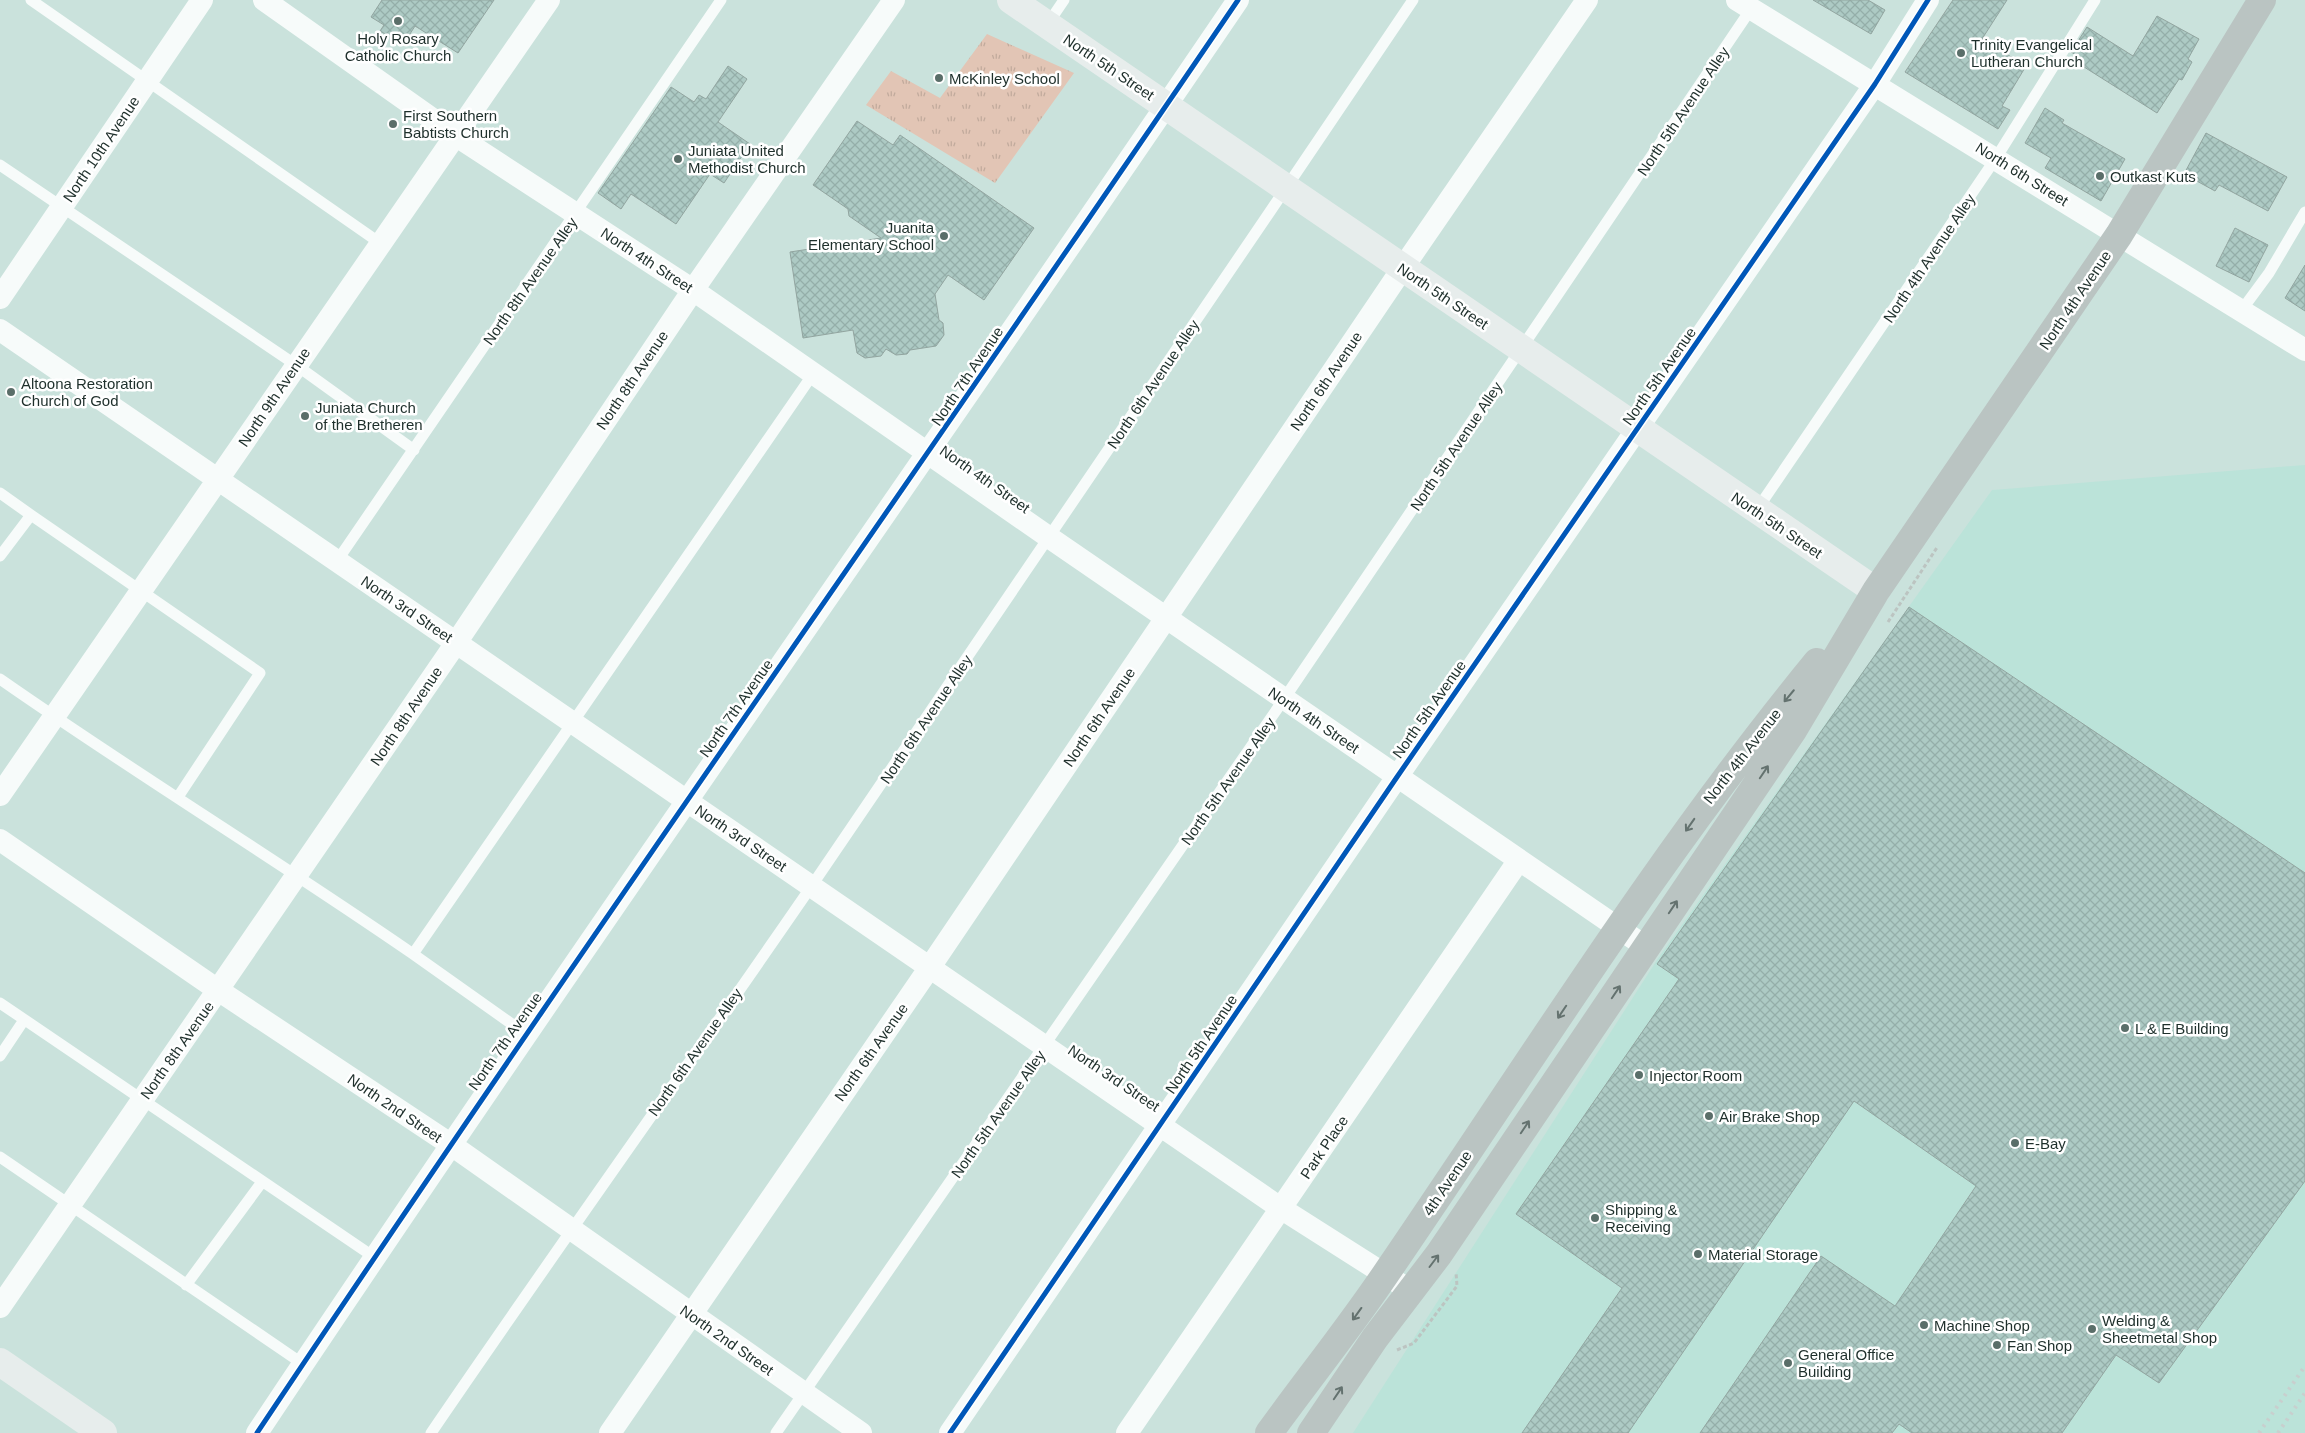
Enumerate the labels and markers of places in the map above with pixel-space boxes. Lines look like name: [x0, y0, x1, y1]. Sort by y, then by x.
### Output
marker: Holy Rosary Catholic Church: [392, 15, 404, 27]
place label: Holy Rosary Catholic Church: [345, 30, 451, 64]
place label: Trinity Evangelical Lutheran Church: [1971, 36, 2092, 70]
marker: Trinity Evangelical Lutheran Church: [1955, 47, 1967, 59]
place label: McKinley School: [949, 70, 1060, 87]
marker: McKinley School: [933, 72, 945, 84]
place label: First Southern Babtists Church: [403, 107, 509, 141]
marker: First Southern Babtists Church: [387, 118, 399, 130]
place label: Juniata United Methodist Church: [688, 142, 806, 176]
marker: Juniata United Methodist Church: [672, 153, 684, 165]
place label: Outkast Kuts: [2110, 168, 2196, 185]
marker: Outkast Kuts: [2094, 170, 2106, 182]
place label: Juanita Elementary School: [808, 219, 935, 253]
marker: Juanita Elementary School: [938, 230, 950, 242]
place label: Altoona Restoration Church of God: [21, 375, 153, 409]
marker: Altoona Restoration Church of God: [5, 386, 17, 398]
place label: Juniata Church of the Bretheren: [315, 399, 423, 433]
marker: Juniata Church of the Bretheren: [299, 410, 311, 422]
place label: L & E Building: [2135, 1020, 2229, 1037]
marker: L & E Building: [2119, 1022, 2131, 1034]
place label: Injector Room: [1649, 1067, 1742, 1084]
marker: Injector Room: [1633, 1069, 1645, 1081]
place label: Air Brake Shop: [1719, 1108, 1820, 1125]
marker: Air Brake Shop: [1703, 1110, 1715, 1122]
place label: E-Bay: [2025, 1135, 2066, 1152]
marker: E-Bay: [2009, 1137, 2021, 1149]
place label: Shipping & Receiving: [1605, 1201, 1678, 1235]
marker: Shipping & Receiving: [1589, 1212, 1601, 1224]
place label: Material Storage: [1708, 1246, 1818, 1263]
marker: Material Storage: [1692, 1248, 1704, 1260]
place label: Welding & Sheetmetal Shop: [2102, 1312, 2217, 1346]
place label: Machine Shop: [1934, 1317, 2030, 1334]
marker: Machine Shop: [1918, 1319, 1930, 1331]
marker: Welding & Sheetmetal Shop: [2086, 1323, 2098, 1335]
place label: Fan Shop: [2007, 1337, 2072, 1354]
marker: Fan Shop: [1991, 1339, 2003, 1351]
place label: General Office Building: [1798, 1346, 1894, 1380]
marker: General Office Building: [1782, 1357, 1794, 1369]

